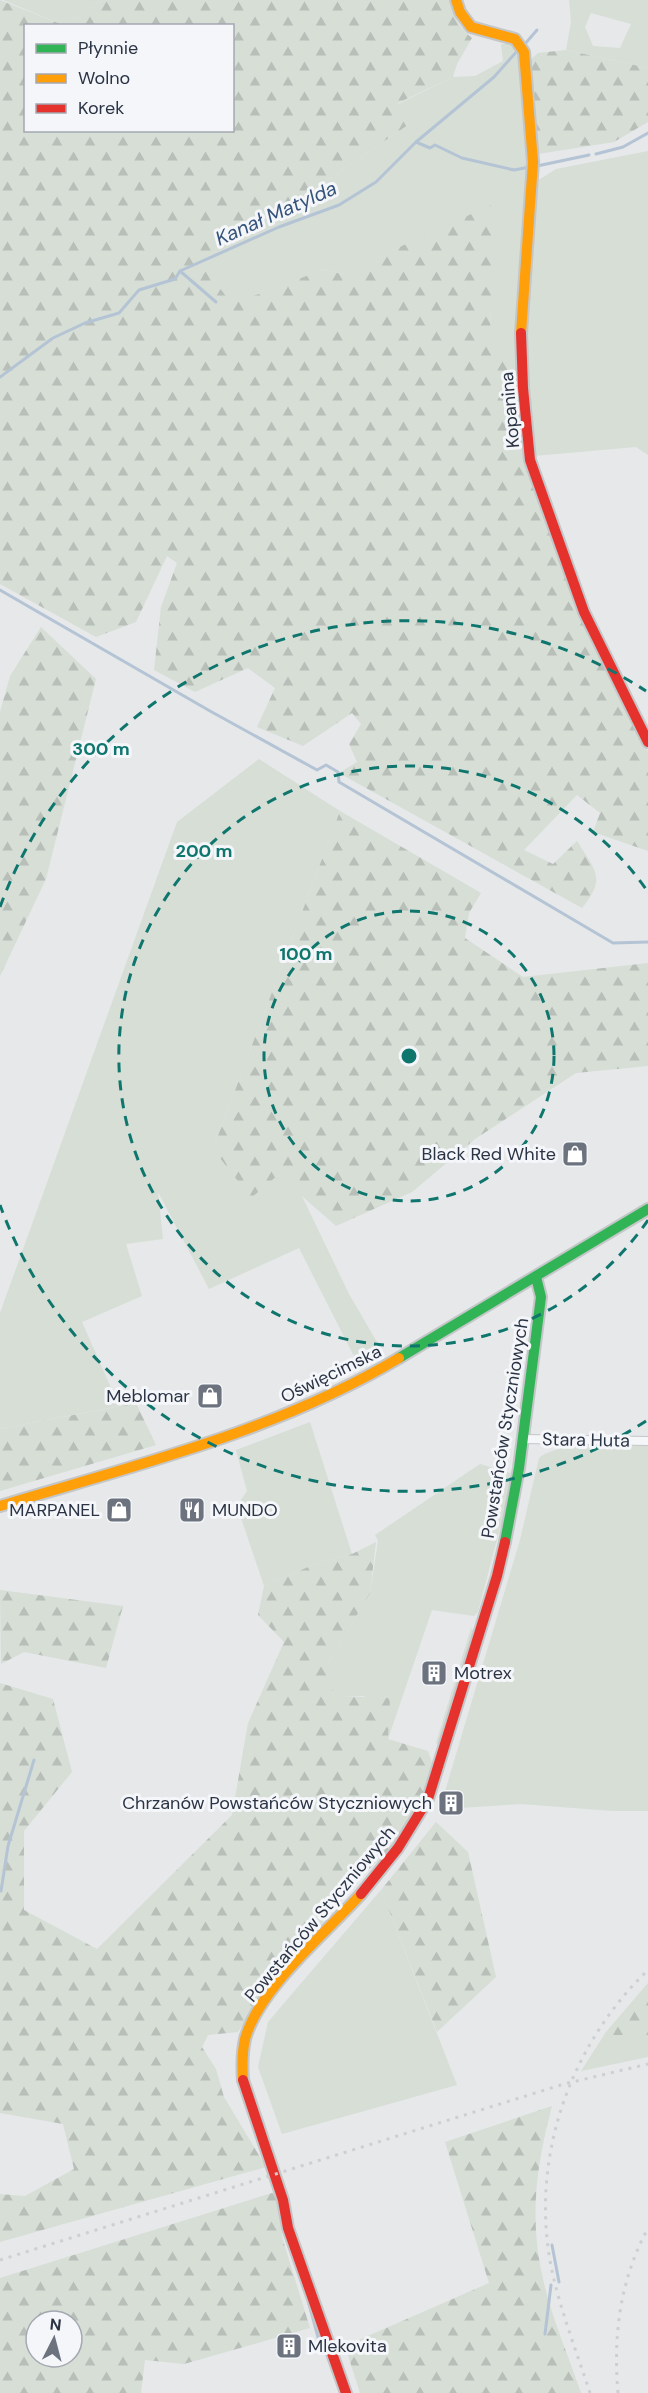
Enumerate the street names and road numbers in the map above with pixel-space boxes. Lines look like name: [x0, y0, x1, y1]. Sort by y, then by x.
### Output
street label: Kopanina: [495, 371, 525, 449]
street label: Powstańców Styczniowych: [476, 1316, 534, 1540]
street label: Oświęcimska: [277, 1339, 385, 1409]
street label: Stara Huta: [542, 1427, 630, 1453]
street label: Powstańców Styczniowych: [239, 1821, 401, 2007]

